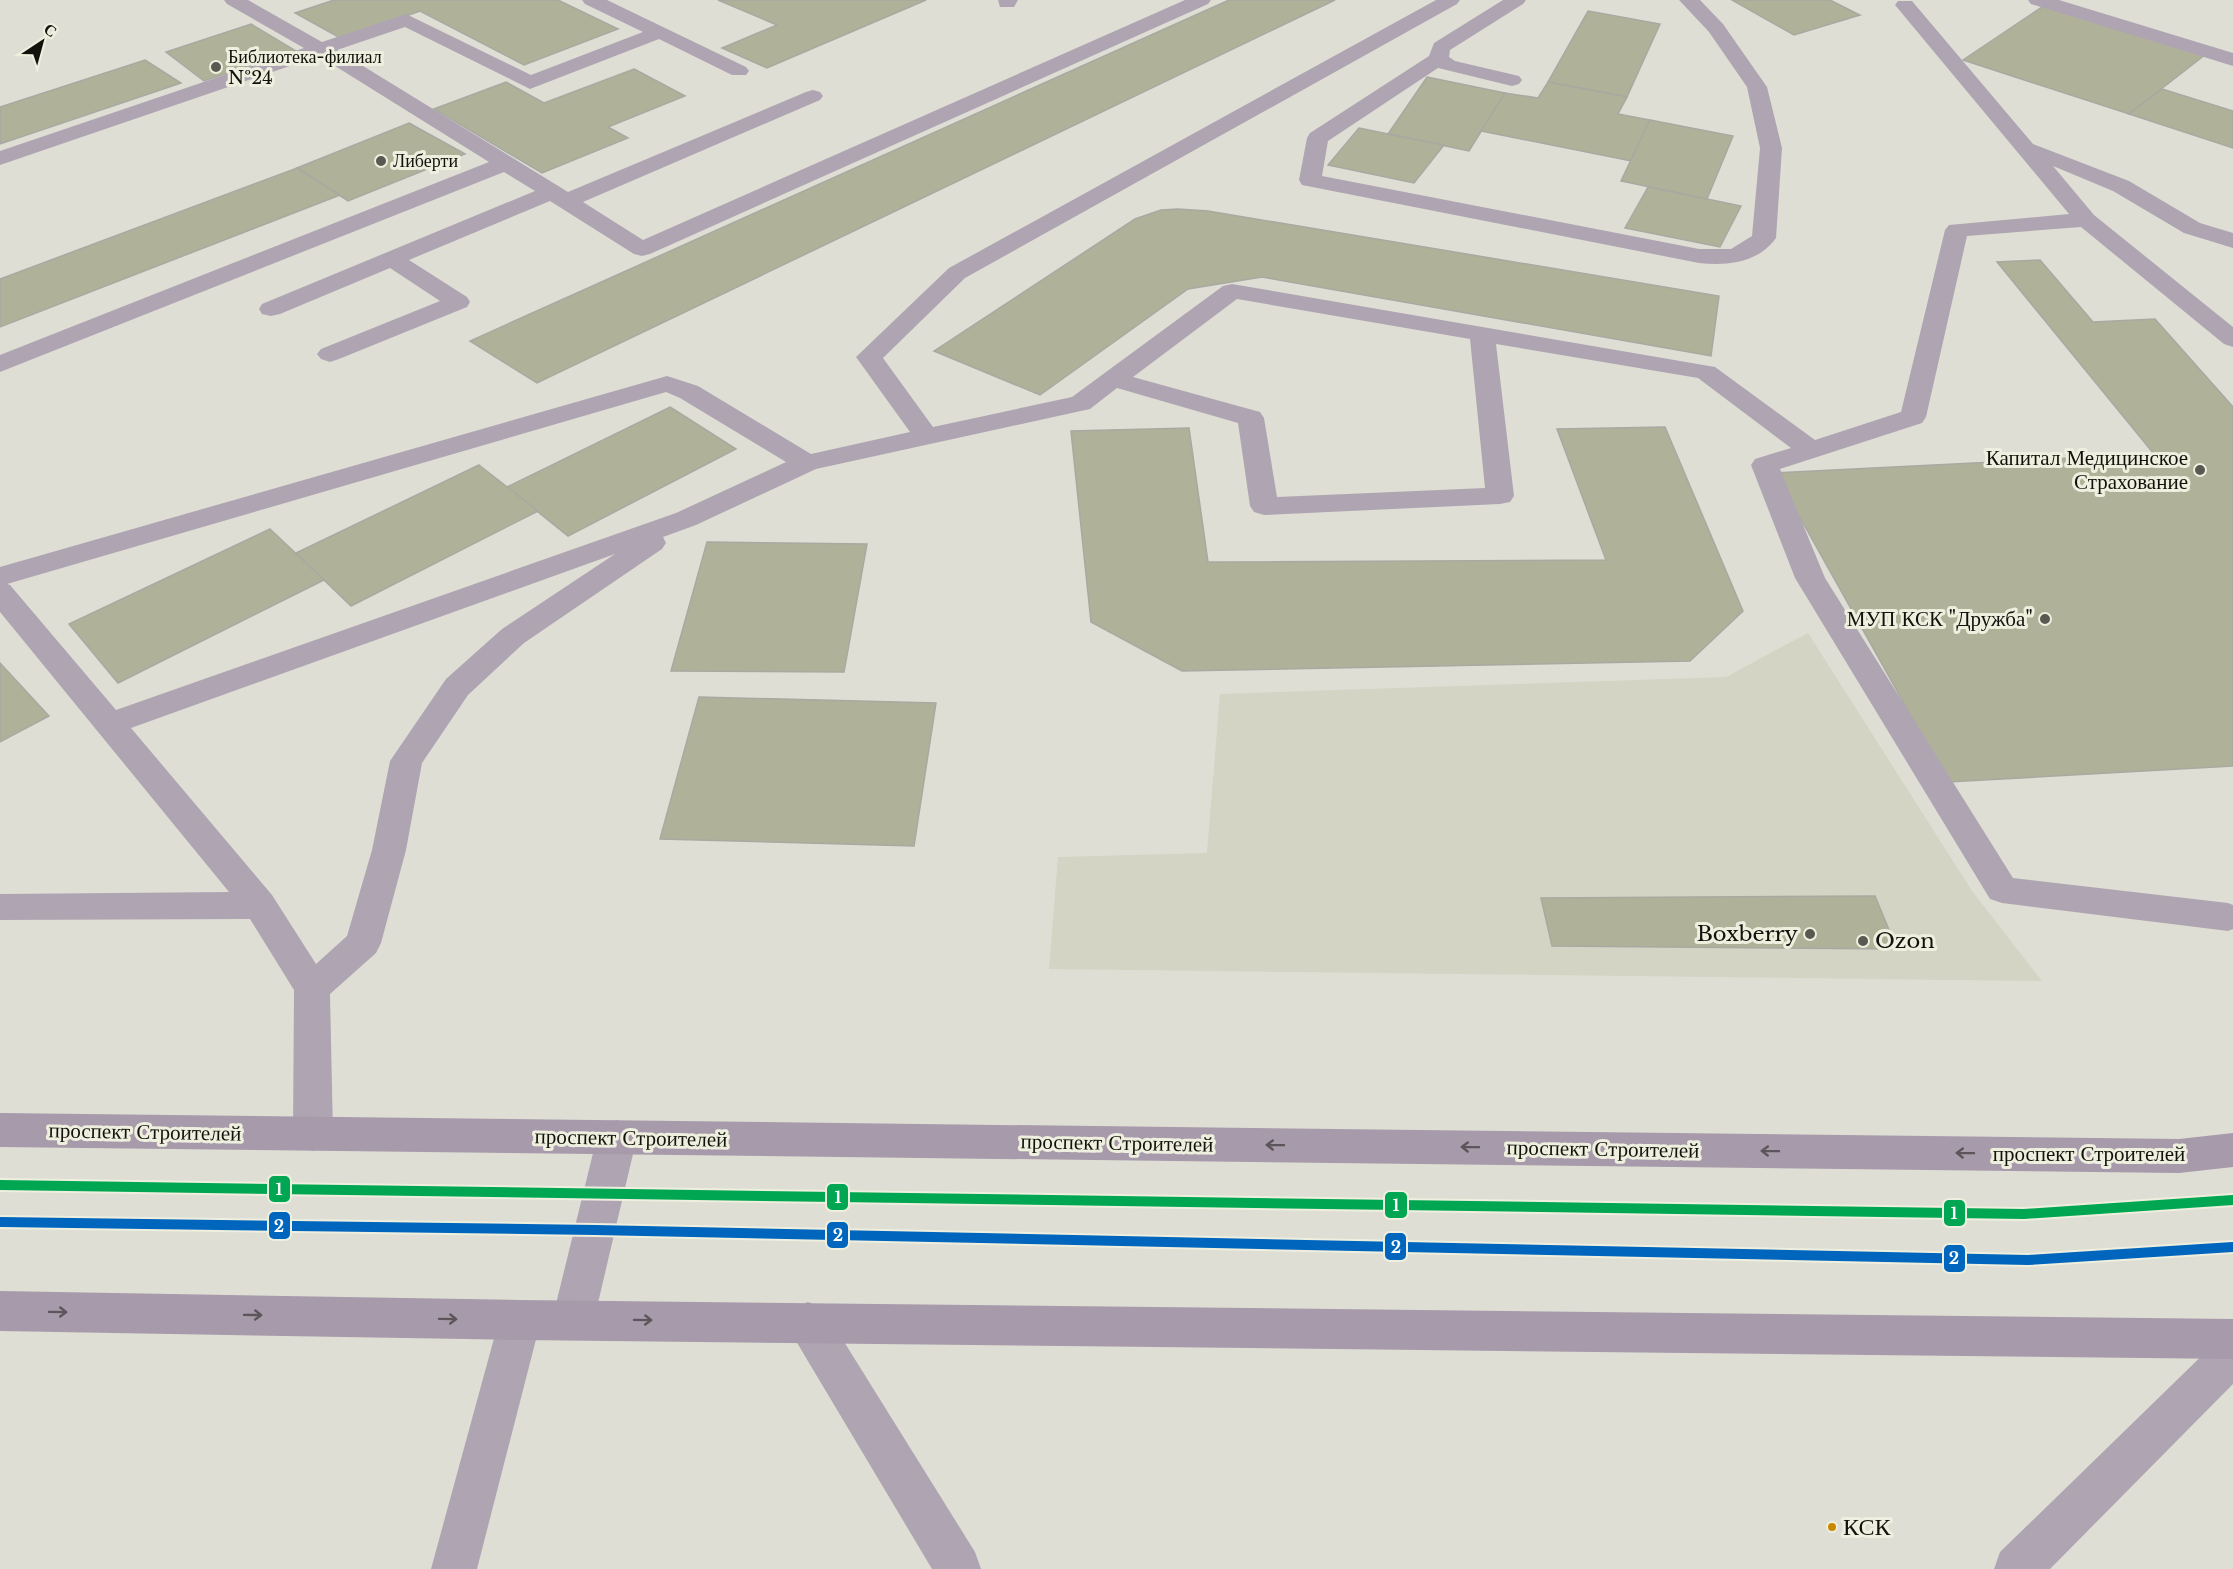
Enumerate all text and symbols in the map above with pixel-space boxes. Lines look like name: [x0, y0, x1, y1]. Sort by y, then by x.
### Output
north arrow: [12, 12, 72, 72]
text: С: [40, 18, 61, 41]
place label: Библиотека-филиал №24: [228, 46, 382, 89]
marker: Библиотека-филиал №24: [209, 60, 223, 74]
place label: Либерти: [393, 150, 458, 172]
marker: Либерти: [374, 154, 388, 168]
place label: Капитал Медицинское Страхование: [1986, 445, 2188, 495]
marker: Капитал Медицинское Страхование: [2193, 463, 2207, 477]
place label: МУП КСК "Дружба": [1847, 606, 2033, 632]
marker: МУП КСК "Дружба": [2038, 612, 2052, 626]
place label: Boxberry: [1697, 921, 1799, 947]
marker: Boxberry: [1803, 927, 1817, 941]
place label: Ozon: [1875, 928, 1935, 954]
marker: Ozon: [1856, 934, 1870, 948]
street label: проспект Строителей: [48, 1117, 242, 1147]
street label: проспект Строителей: [534, 1123, 728, 1153]
street label: проспект Строителей: [1020, 1128, 1214, 1158]
street label: проспект Строителей: [1506, 1134, 1700, 1164]
one-way arrow: [1265, 1139, 1285, 1151]
street label: проспект Строителей: [1993, 1141, 2185, 1167]
one-way arrow: [1460, 1142, 1480, 1153]
one-way arrow: [1760, 1145, 1780, 1157]
one-way arrow: [1955, 1147, 1975, 1159]
line badge: 1: [268, 1175, 291, 1203]
text: 1: [276, 1179, 283, 1199]
line badge: 1: [826, 1183, 849, 1211]
text: 1: [835, 1187, 842, 1207]
line badge: 1: [1384, 1191, 1408, 1219]
text: 1: [1393, 1195, 1400, 1215]
line badge: 1: [1943, 1199, 1966, 1227]
text: 1: [1951, 1203, 1958, 1223]
line badge: 2: [268, 1211, 291, 1240]
text: 2: [274, 1216, 284, 1236]
line badge: 2: [826, 1221, 849, 1249]
text: 2: [833, 1225, 843, 1245]
line badge: 2: [1384, 1232, 1407, 1261]
text: 2: [1391, 1237, 1401, 1257]
line badge: 2: [1943, 1244, 1966, 1273]
text: 2: [1949, 1248, 1959, 1268]
one-way arrow: [48, 1306, 68, 1318]
one-way arrow: [243, 1310, 263, 1321]
one-way arrow: [438, 1313, 458, 1324]
one-way arrow: [633, 1315, 653, 1326]
place label: КСК: [1843, 1512, 1891, 1541]
marker: КСК: [1826, 1521, 1838, 1533]

